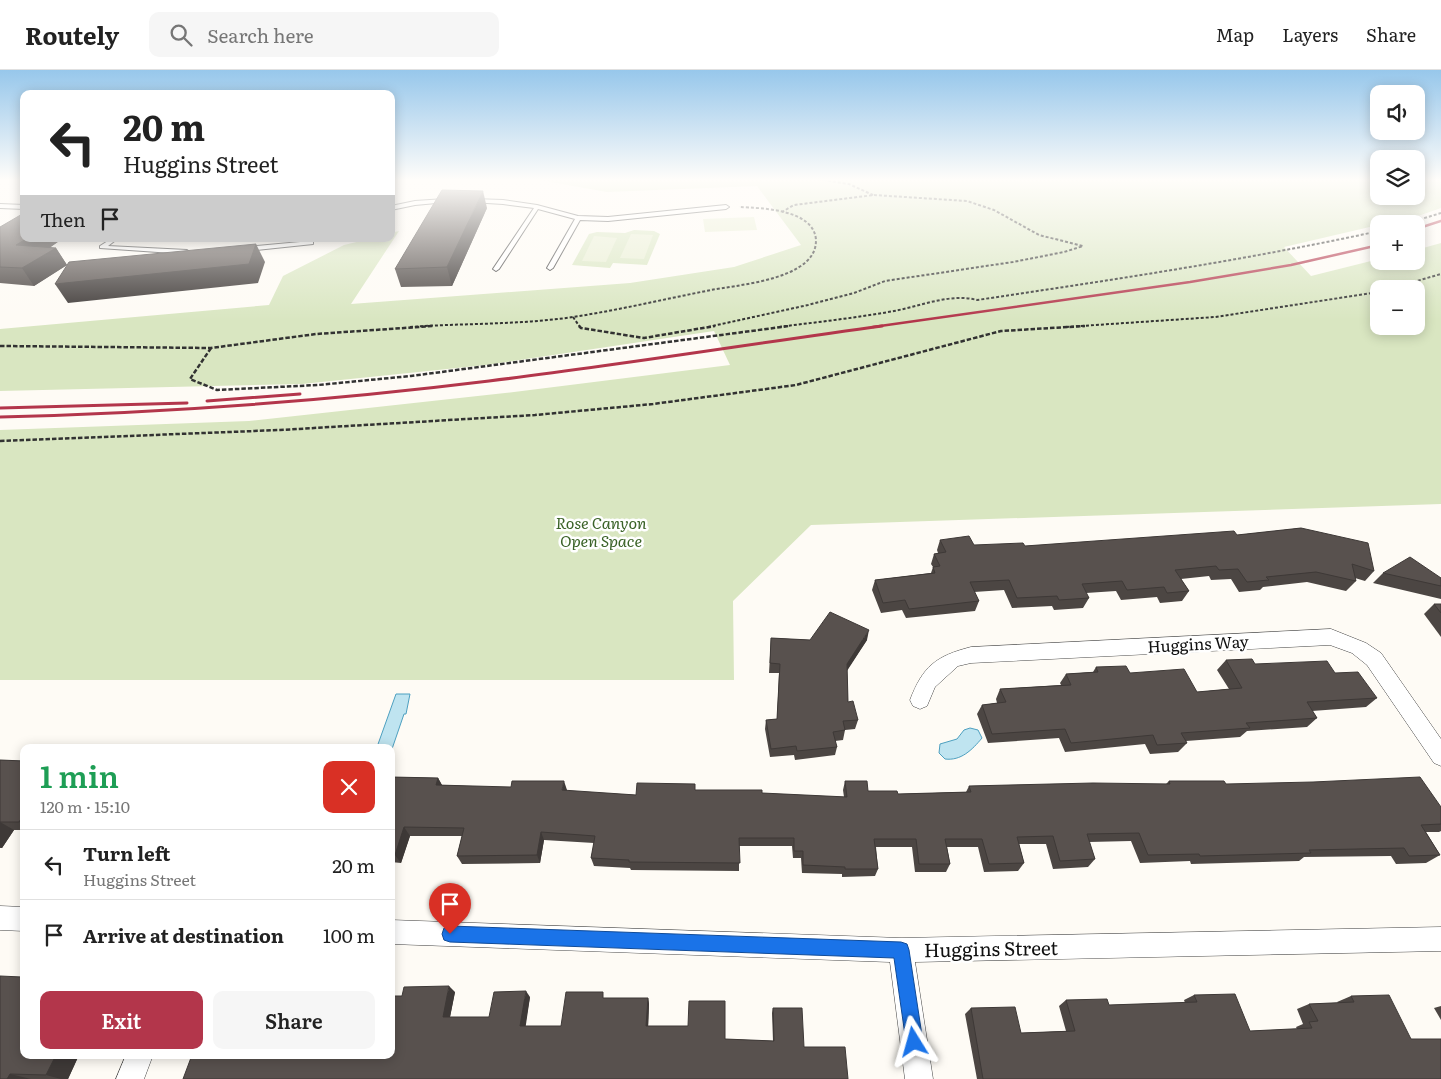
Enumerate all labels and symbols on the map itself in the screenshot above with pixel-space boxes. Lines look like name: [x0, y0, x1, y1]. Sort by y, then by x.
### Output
park label: Rose Canyon Open Space: [555, 510, 647, 552]
street label: Huggins Way: [1147, 628, 1250, 658]
pin: [429, 883, 471, 934]
street label: Huggins Street: [924, 933, 1059, 963]
position arrow: [887, 1015, 939, 1067]

